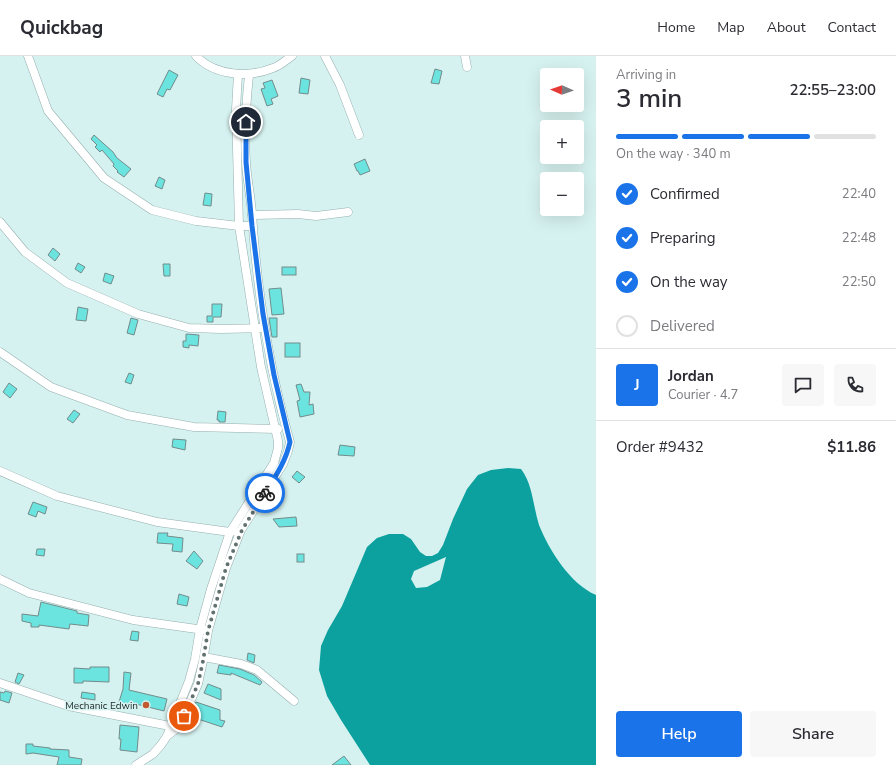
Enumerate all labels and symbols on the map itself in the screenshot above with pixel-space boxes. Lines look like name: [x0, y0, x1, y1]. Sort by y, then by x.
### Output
north arrow: [540, 68, 584, 112]
pin: [229, 105, 263, 139]
courier: [245, 473, 285, 513]
place label: Mechanic Edwin: [65, 699, 138, 713]
pin: [167, 699, 201, 733]
marker: Mechanic Edwin: [141, 700, 151, 710]

